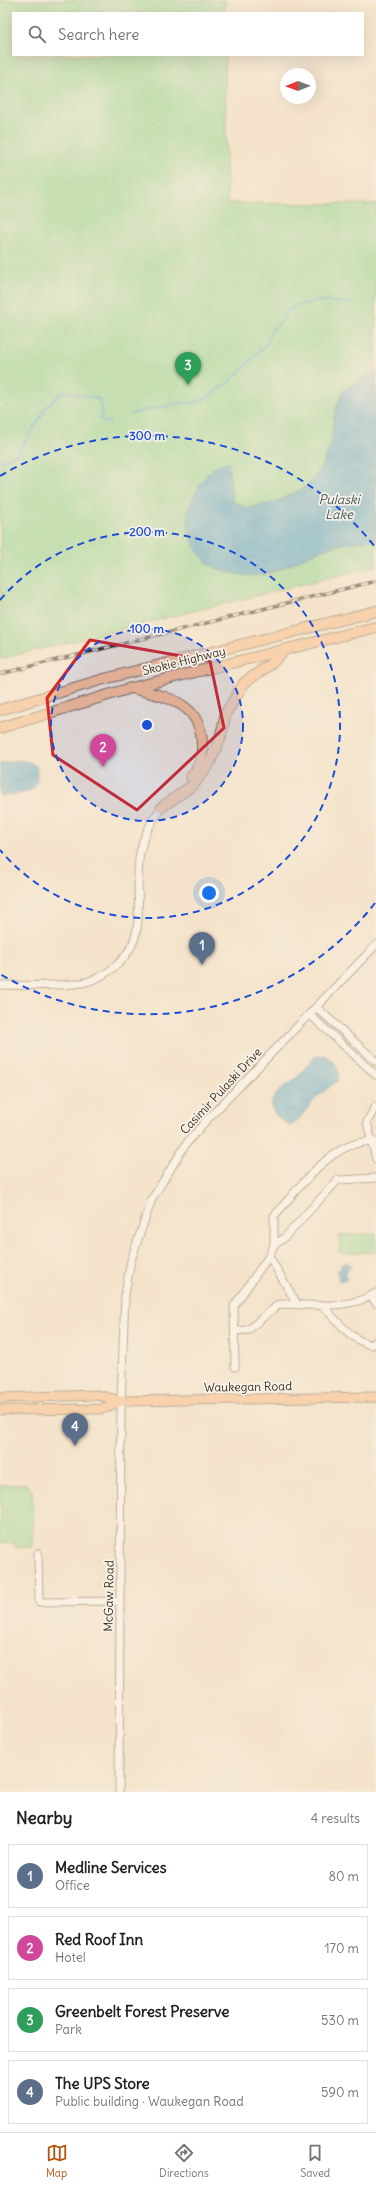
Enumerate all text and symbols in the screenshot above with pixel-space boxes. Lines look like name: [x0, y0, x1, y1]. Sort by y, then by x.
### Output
search box: [12, 12, 364, 56]
icon: search: [26, 23, 48, 45]
text: Search here: [58, 25, 139, 44]
north arrow: [280, 68, 316, 104]
pin: 3: [175, 352, 201, 385]
text: 300 m: [129, 428, 165, 443]
water label: Pulaski Lake: [318, 491, 362, 523]
text: 200 m: [129, 524, 165, 539]
text: 100 m: [130, 621, 164, 636]
street label: Skokie Highway: [141, 643, 227, 678]
centre of rings: [140, 718, 154, 732]
pin: 2: [90, 734, 116, 767]
your location: [199, 883, 219, 903]
pin: 1: [189, 932, 215, 965]
street label: Casimir Pulaski Drive: [177, 1044, 265, 1137]
street label: Waukegan Road: [204, 1378, 292, 1395]
pin: 4: [62, 1413, 88, 1446]
street label: McGaw Road: [100, 1560, 117, 1632]
text: Nearby: [16, 1807, 72, 1829]
text: 4 results: [311, 1810, 360, 1827]
text: Medline Services: [55, 1858, 166, 1877]
text: 1: [27, 1868, 33, 1885]
text: 80 m: [328, 1868, 359, 1885]
text: Office: [55, 1877, 90, 1894]
text: Red Roof Inn: [55, 1930, 143, 1949]
text: 2: [26, 1940, 34, 1957]
text: 170 m: [324, 1940, 359, 1957]
text: Hotel: [55, 1949, 86, 1966]
text: Greenbelt Forest Preserve: [55, 2002, 229, 2021]
text: 3: [26, 2012, 34, 2029]
text: 530 m: [321, 2012, 359, 2029]
text: Park: [55, 2021, 82, 2038]
text: The UPS Store: [55, 2074, 150, 2093]
text: 4: [26, 2084, 34, 2101]
text: 590 m: [321, 2084, 359, 2101]
text: Public building · Waukegan Road: [55, 2093, 244, 2110]
tab: Map: [46, 2142, 68, 2180]
tab: Directions: [159, 2142, 209, 2180]
tab: Saved: [300, 2142, 330, 2180]

